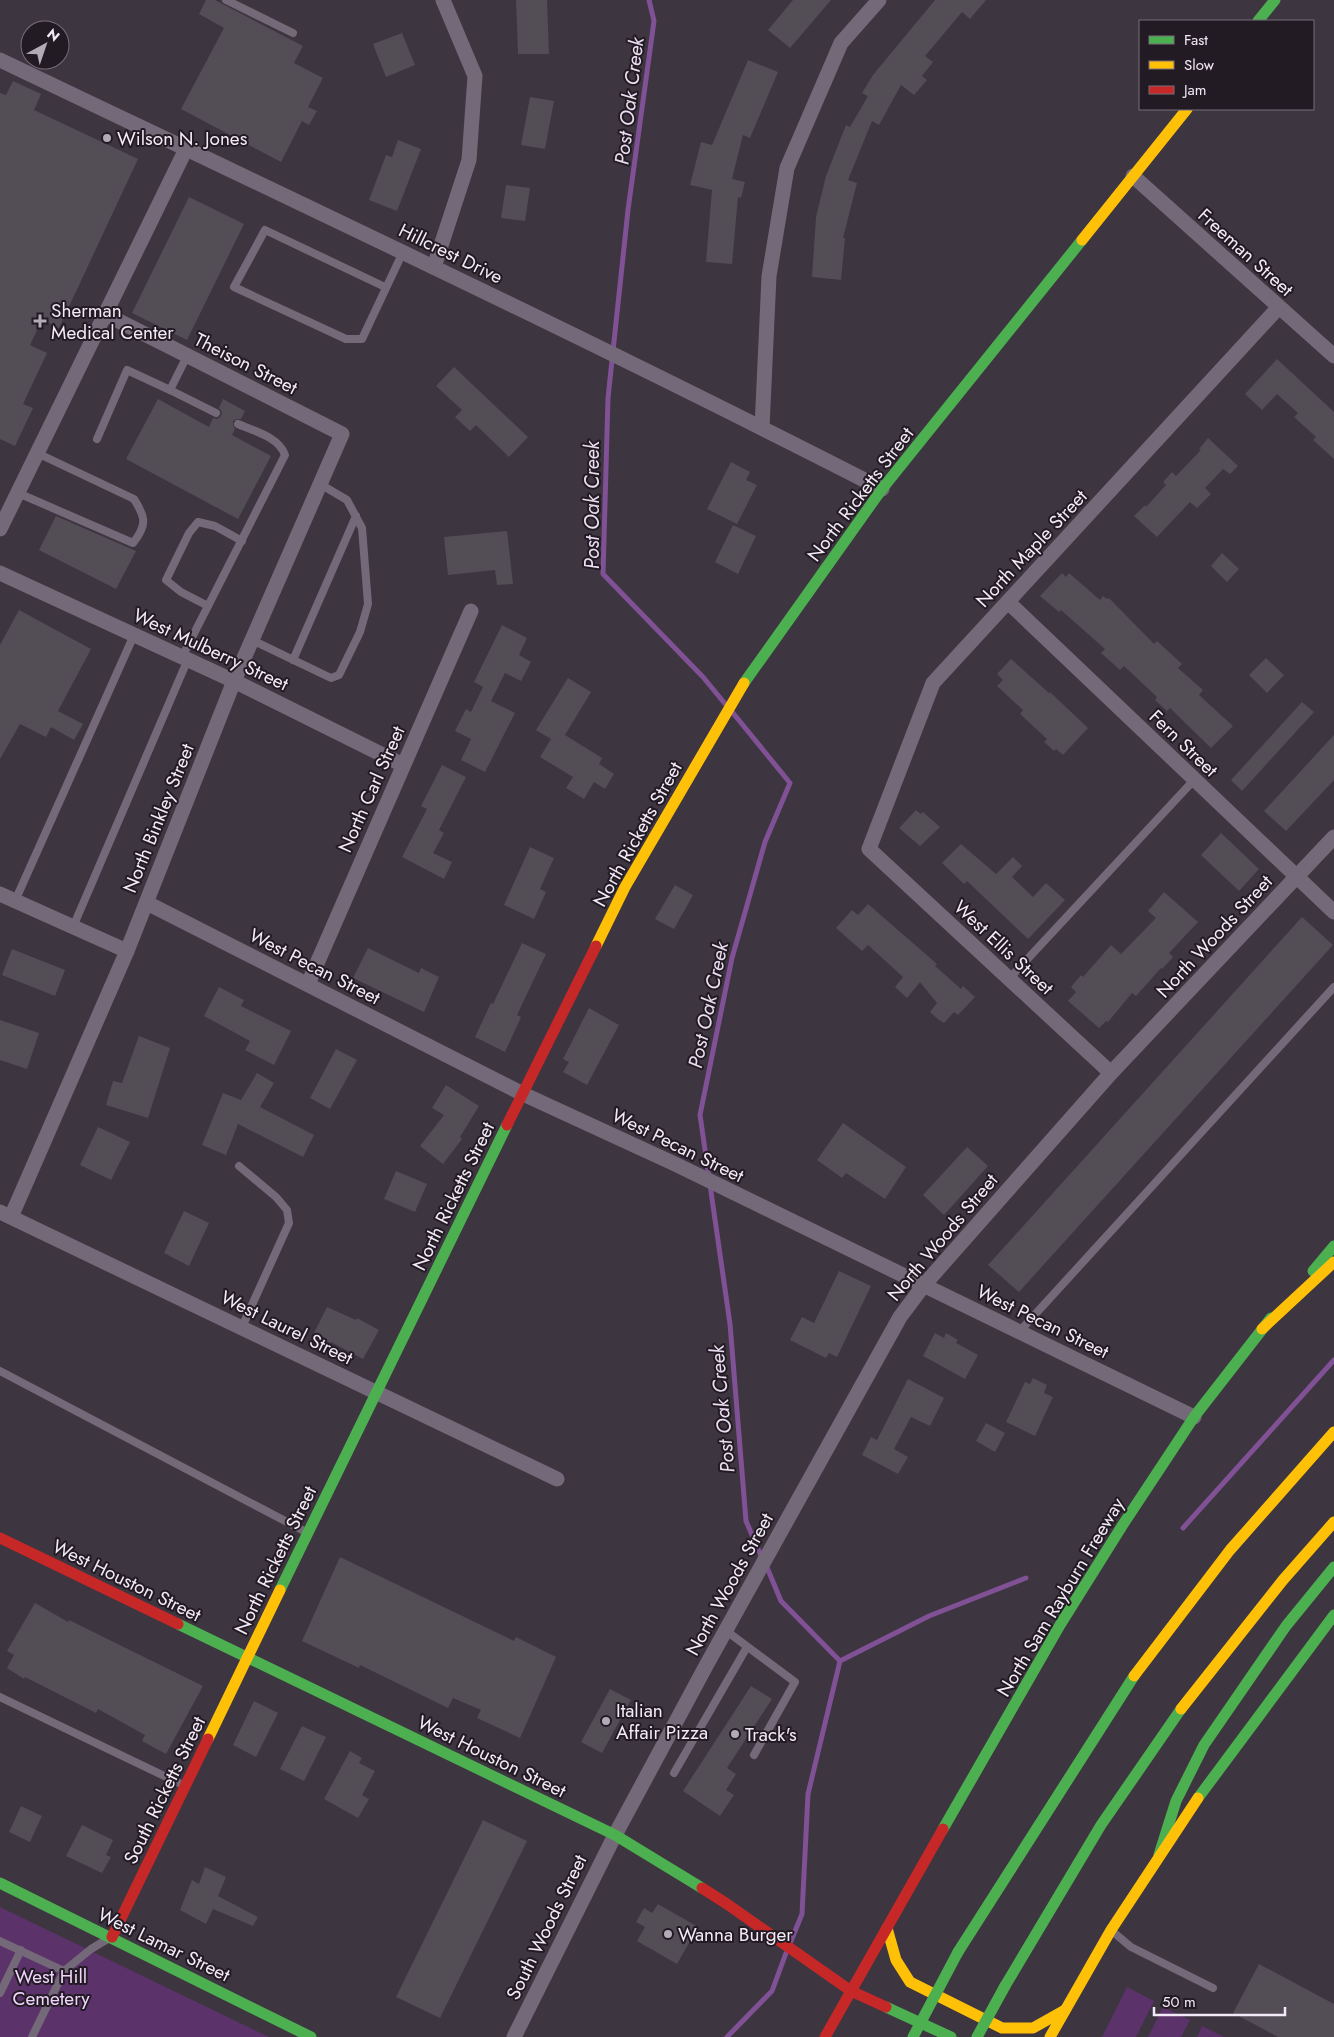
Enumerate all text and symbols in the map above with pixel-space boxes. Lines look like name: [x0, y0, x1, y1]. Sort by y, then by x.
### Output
north arrow: [20, 20, 70, 70]
legend: [1139, 20, 1314, 110]
text: N: [43, 24, 64, 46]
text: Fast: [1184, 29, 1208, 51]
water label: Post Oak Creek: [607, 34, 652, 167]
text: Slow: [1184, 54, 1215, 76]
text: Jam: [1182, 79, 1207, 101]
place label: Wilson N. Jones: [117, 125, 248, 152]
marker: Wilson N. Jones: [101, 132, 113, 144]
street label: Freeman Street: [1192, 202, 1300, 303]
street label: Hillcrest Drive: [394, 217, 507, 290]
place label: Sherman Medical Center: [51, 297, 174, 346]
marker: Sherman Medical Center: [33, 314, 47, 328]
street label: Theison Street: [189, 326, 302, 401]
street label: North Ricketts Street: [801, 421, 920, 567]
water label: Post Oak Creek: [578, 439, 607, 569]
street label: North Maple Street: [970, 483, 1094, 613]
street label: West Mulberry Street: [129, 602, 293, 697]
street label: Fern Street: [1143, 704, 1224, 783]
street label: North Carl Street: [331, 721, 412, 857]
street label: North Binkley Street: [116, 739, 201, 897]
street label: North Ricketts Street: [586, 756, 689, 912]
street label: North Woods Street: [1150, 869, 1279, 1004]
street label: West Ellis Street: [948, 894, 1060, 1001]
street label: West Pecan Street: [245, 922, 385, 1011]
water label: Post Oak Creek: [681, 938, 736, 1071]
street label: West Pecan Street: [607, 1102, 749, 1189]
street label: North Ricketts Street: [406, 1117, 501, 1275]
street label: North Woods Street: [881, 1167, 1004, 1307]
street label: West Pecan Street: [972, 1278, 1114, 1365]
street label: West Laurel Street: [216, 1284, 358, 1371]
water label: Post Oak Creek: [702, 1342, 743, 1474]
street label: North Ricketts Street: [228, 1481, 323, 1639]
street label: North Sam Rayburn Freeway: [990, 1492, 1131, 1702]
street label: North Woods Street: [679, 1508, 780, 1661]
street label: West Houston Street: [48, 1533, 206, 1628]
place label: Italian Affair Pizza: [616, 1697, 708, 1746]
street label: West Houston Street: [413, 1709, 571, 1804]
street label: South Ricketts Street: [117, 1711, 212, 1869]
marker: Italian Affair Pizza: [600, 1715, 612, 1727]
place label: Track's: [745, 1721, 797, 1748]
marker: Track's: [729, 1728, 741, 1740]
street label: South Woods Street: [500, 1850, 594, 2004]
street label: West Lamar Street: [93, 1901, 235, 1988]
place label: Wanna Burger: [678, 1921, 793, 1948]
marker: Wanna Burger: [662, 1928, 674, 1940]
park label: West Hill Cemetery: [12, 1963, 90, 2012]
scale bar: [1154, 1984, 1285, 2016]
text: 50 m: [1162, 1991, 1196, 2013]

